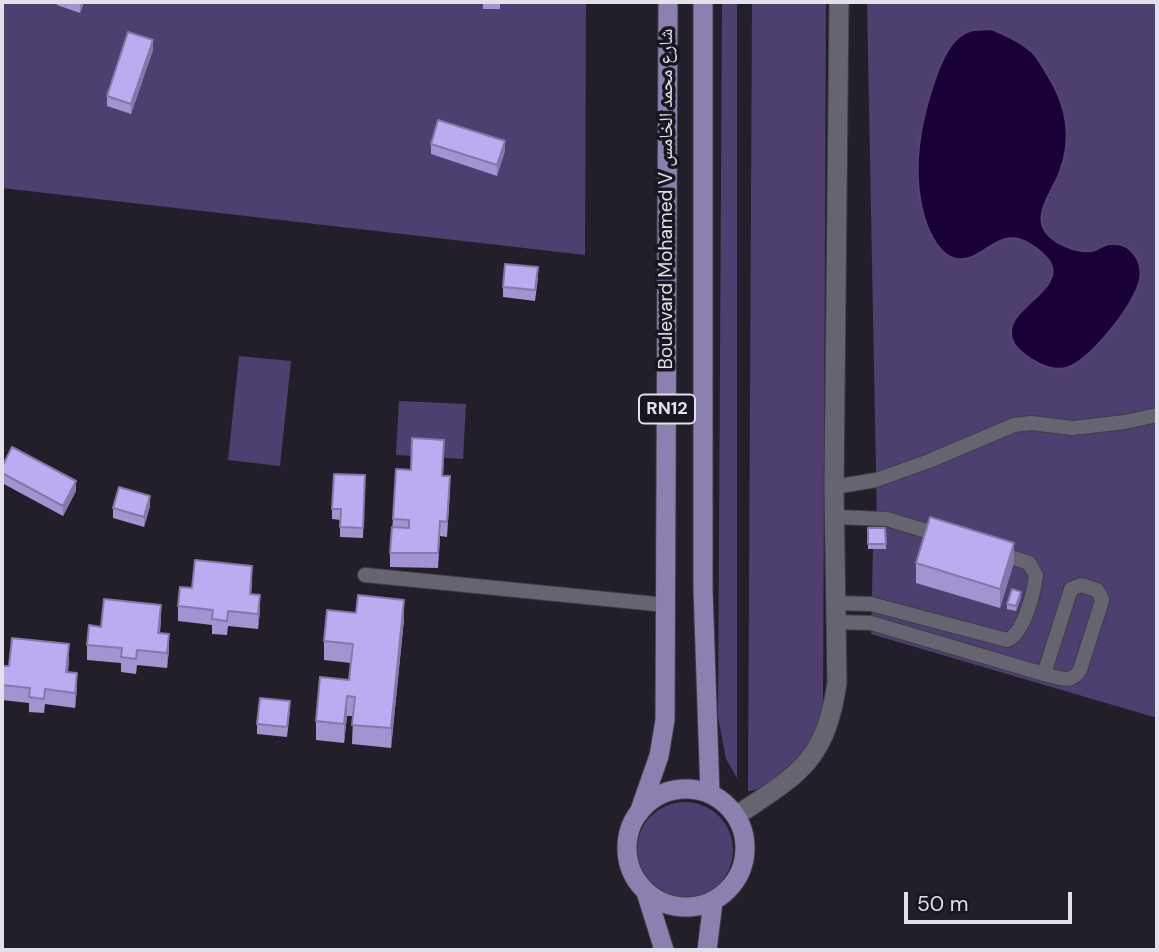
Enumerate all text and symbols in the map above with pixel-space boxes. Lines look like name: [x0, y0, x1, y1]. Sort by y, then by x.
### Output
street label: Boulevard Mohamed V شارع محمد الخامس: [656, 28, 678, 370]
road number: RN12: [639, 394, 695, 424]
scale bar: [907, 878, 1075, 922]
text: 50 m: [917, 890, 968, 918]

